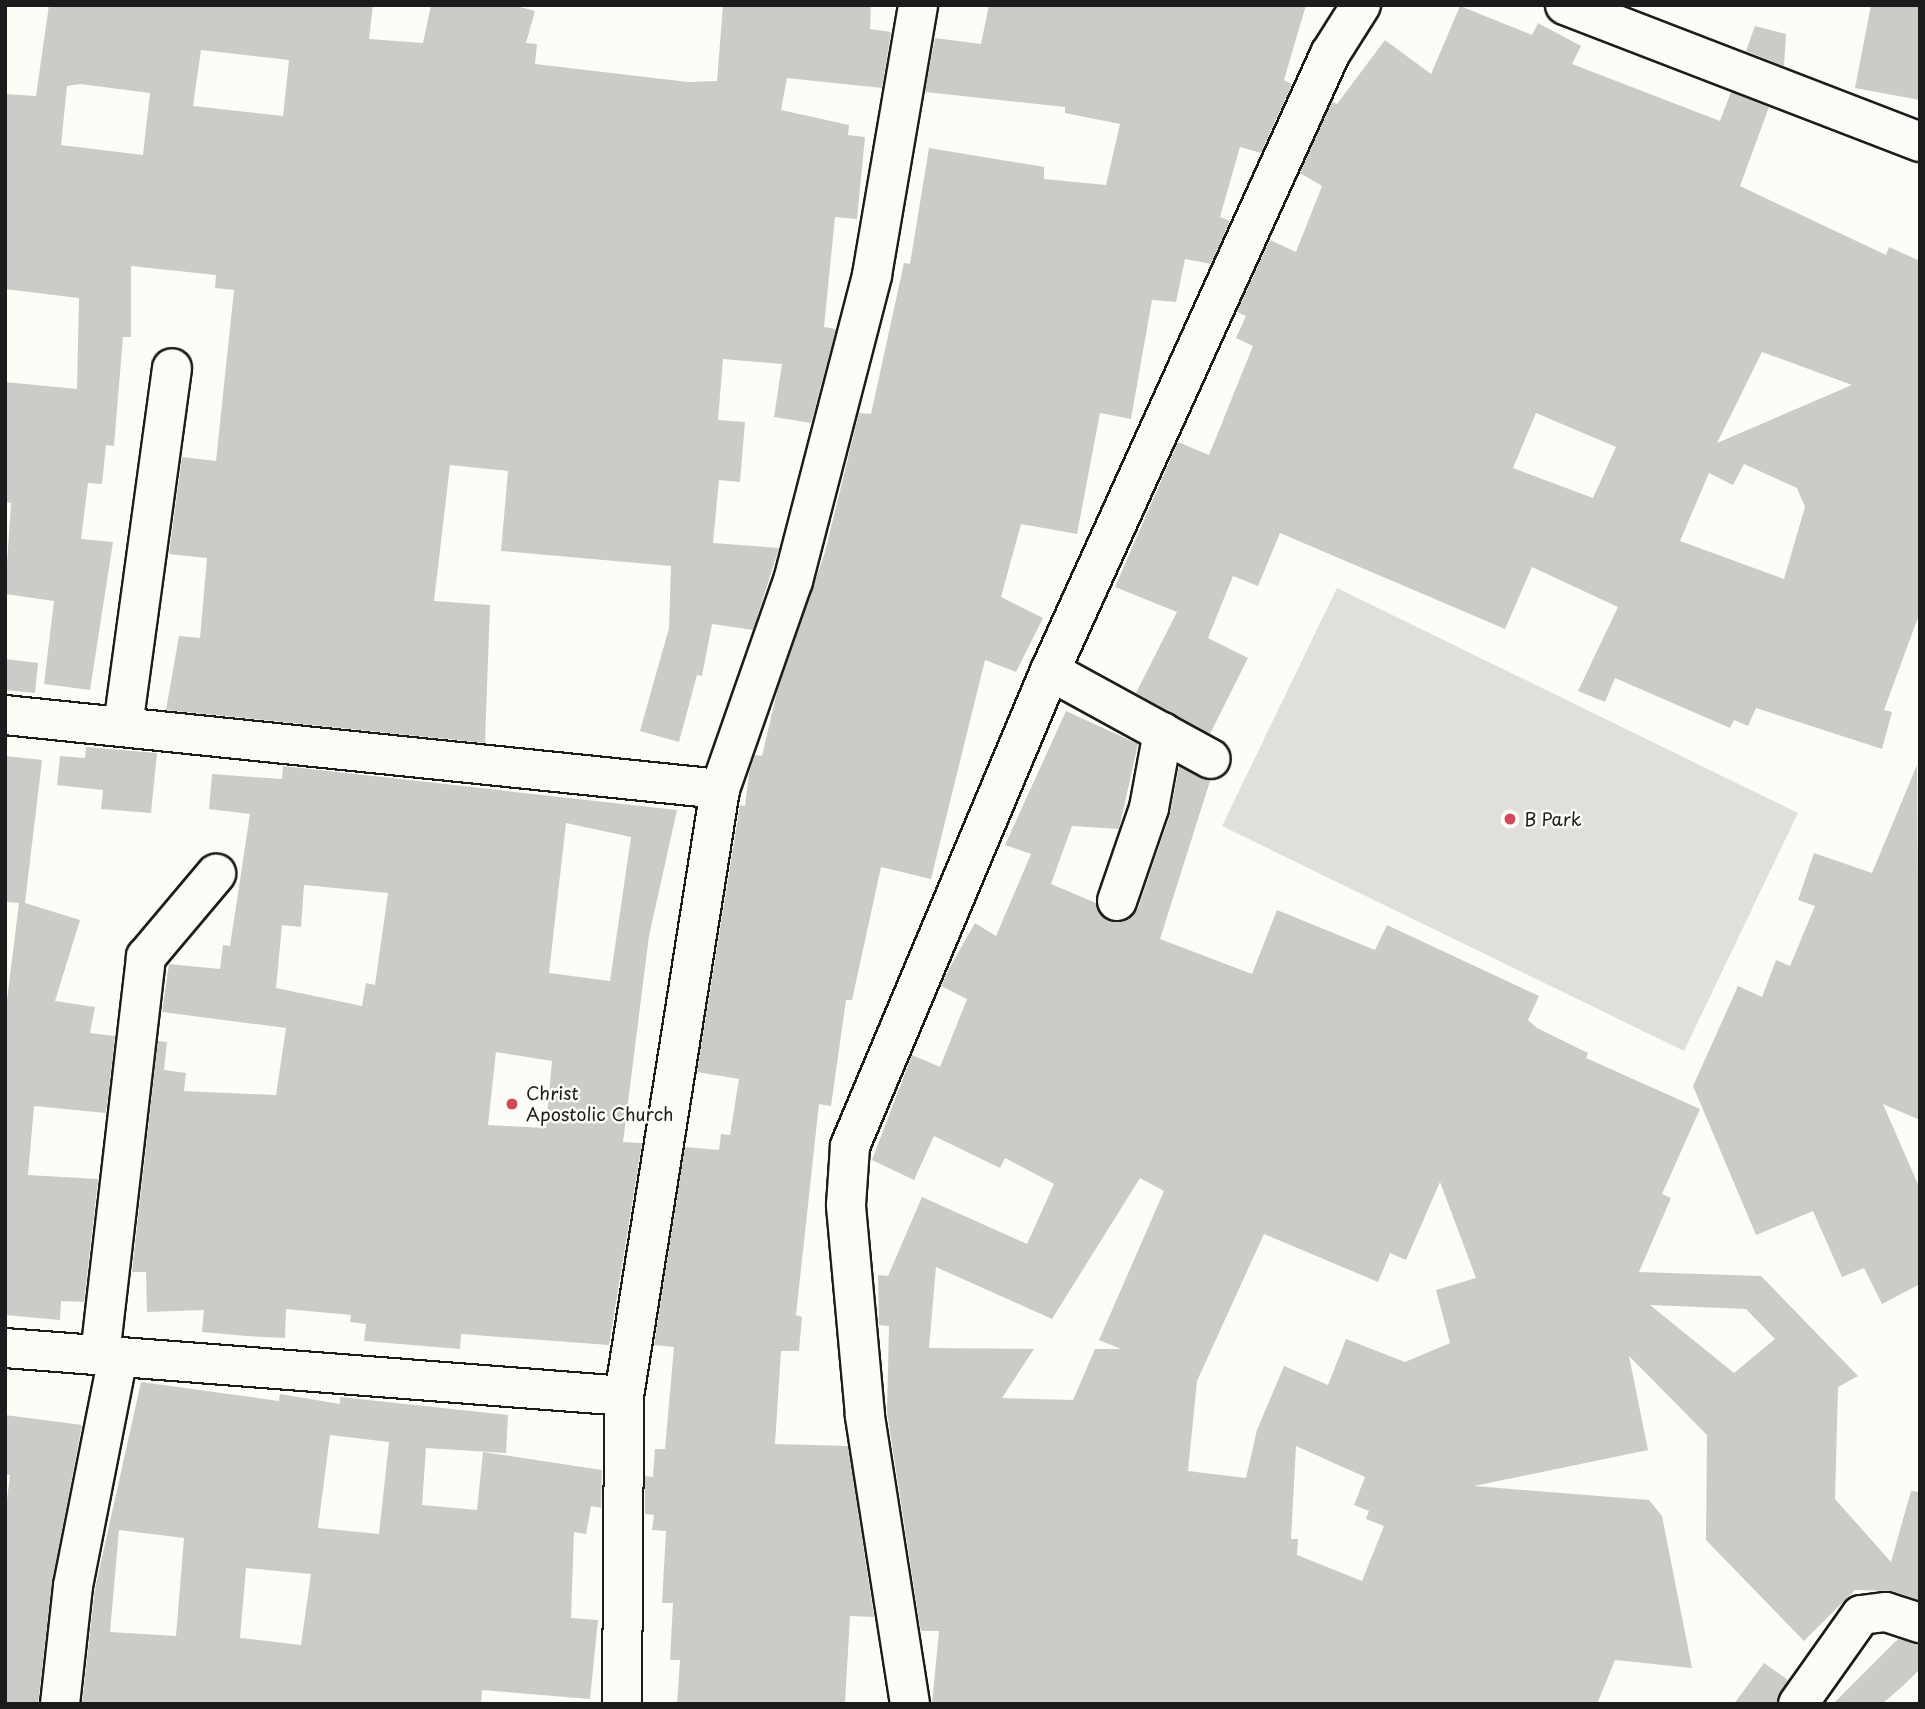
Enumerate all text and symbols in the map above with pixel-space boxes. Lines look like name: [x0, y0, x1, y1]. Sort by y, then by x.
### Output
place label: B Park: [1524, 808, 1582, 830]
marker: B Park: [1502, 811, 1518, 827]
place label: Christ Apostolic Church: [526, 1083, 674, 1126]
marker: Christ Apostolic Church: [504, 1096, 520, 1112]

